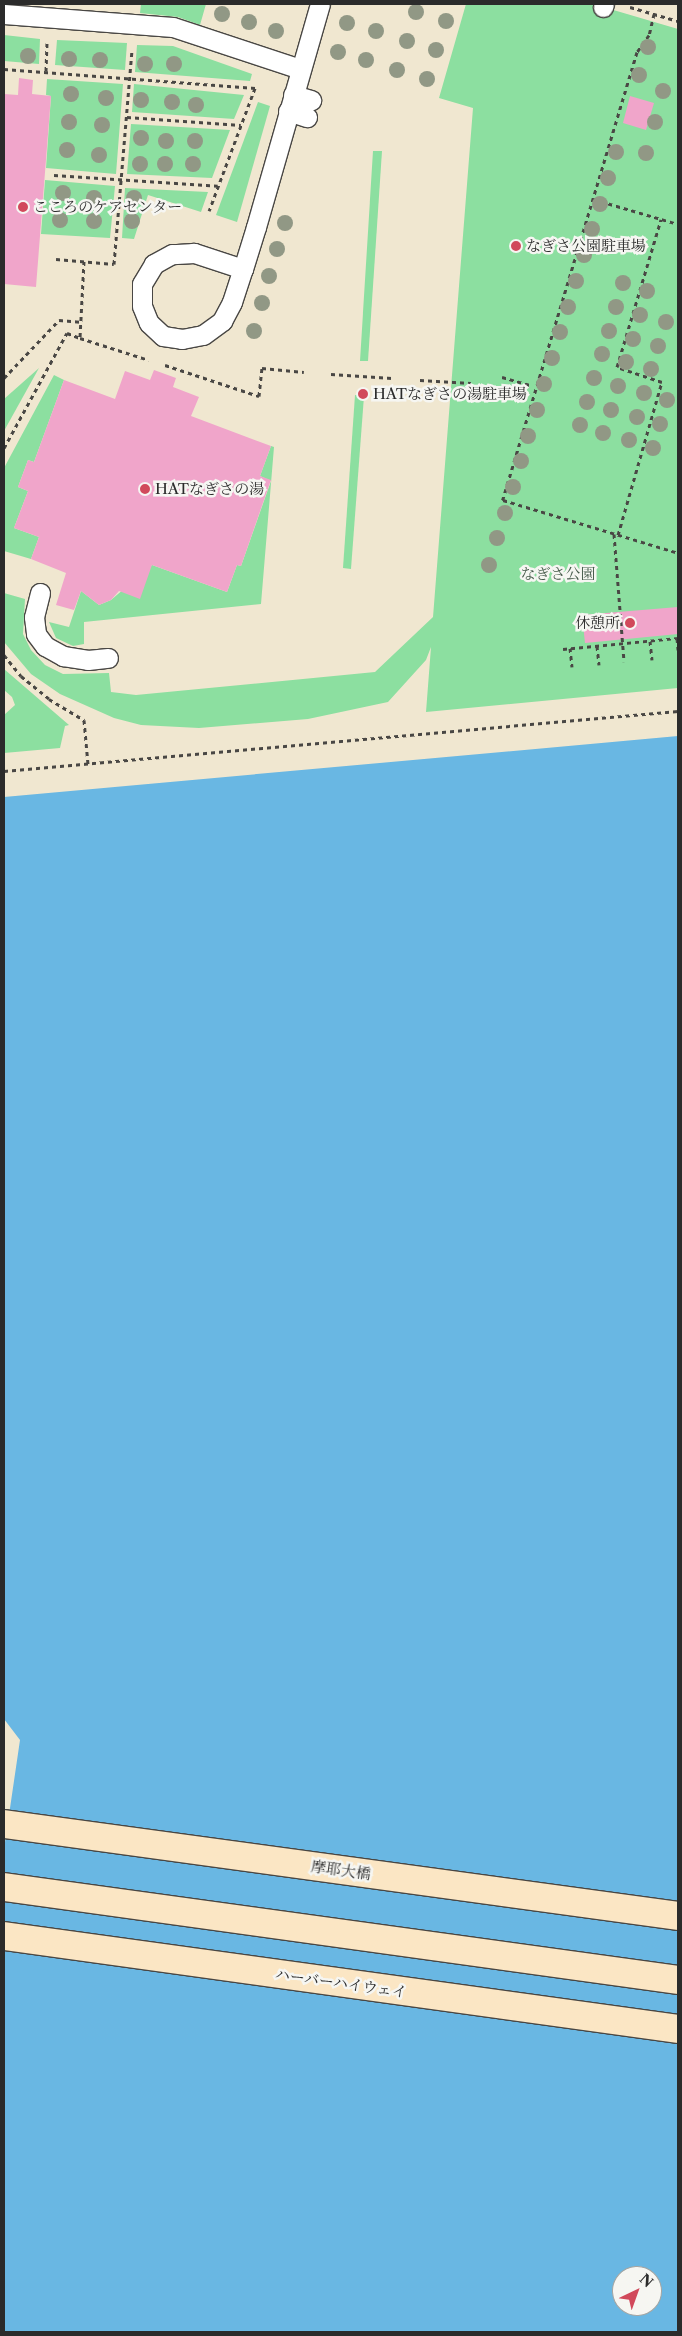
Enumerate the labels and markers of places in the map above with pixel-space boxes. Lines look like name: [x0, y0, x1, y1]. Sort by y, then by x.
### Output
place label: こころのケアセンター: [33, 198, 183, 216]
marker: こころのケアセンター: [17, 201, 29, 213]
place label: なぎさ公園駐車場: [526, 237, 646, 255]
marker: なぎさ公園駐車場: [510, 240, 522, 252]
place label: HATなぎさの湯駐車場: [373, 385, 527, 403]
marker: HATなぎさの湯駐車場: [357, 388, 369, 400]
place label: HATなぎさの湯: [155, 480, 264, 498]
marker: HATなぎさの湯: [139, 483, 151, 495]
place label: 休憩所: [575, 614, 620, 632]
marker: 休憩所: [624, 617, 636, 629]

